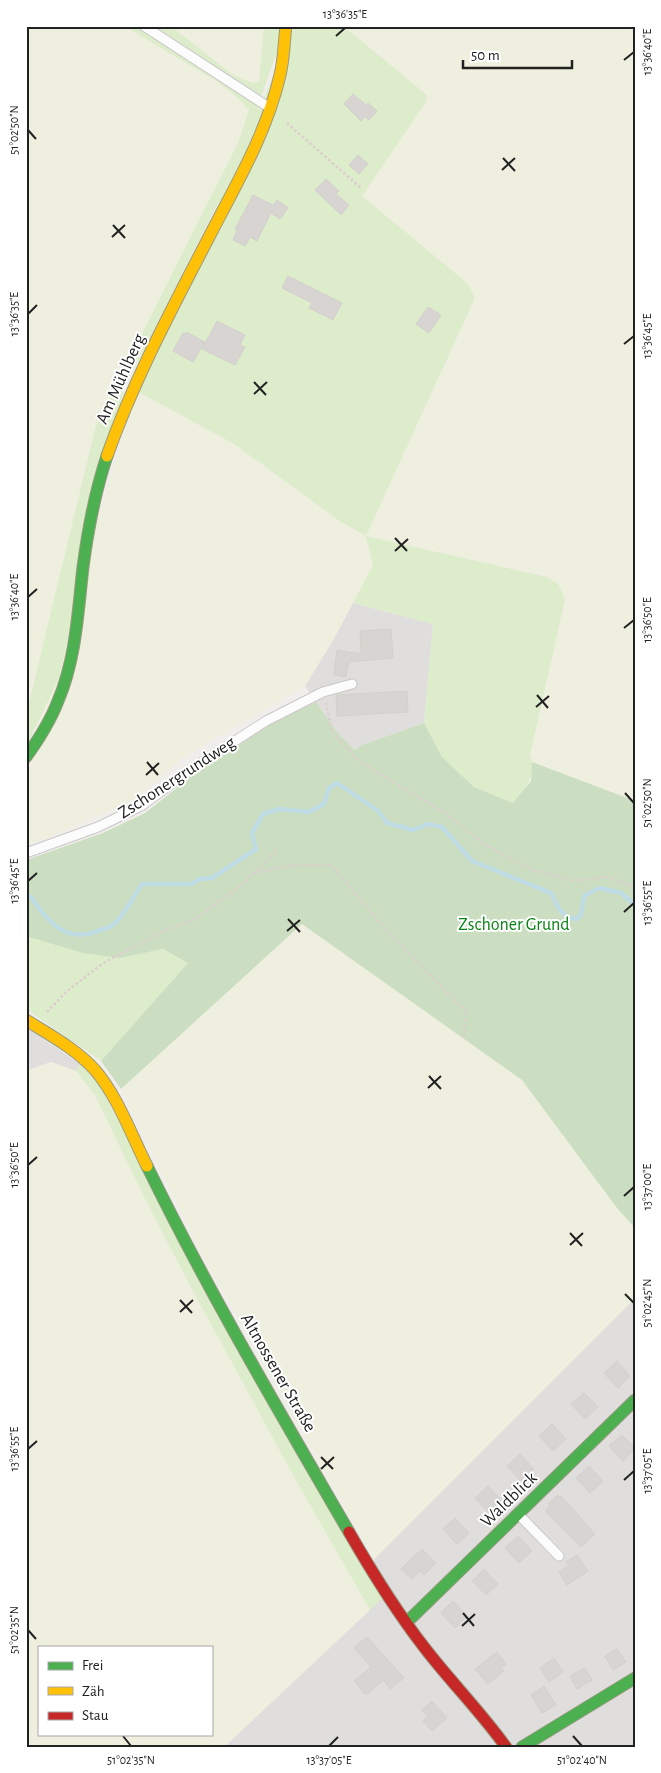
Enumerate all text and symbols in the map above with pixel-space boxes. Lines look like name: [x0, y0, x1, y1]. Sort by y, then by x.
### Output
text: 13°36'35"E: [323, 8, 367, 20]
text: 13°36'40"E: [641, 29, 653, 75]
scale bar: [463, 38, 572, 70]
text: 50 m: [471, 48, 500, 63]
text: 51°02'50"N: [8, 105, 20, 155]
text: 13°36'35"E: [8, 292, 20, 336]
text: 13°36'45"E: [641, 313, 653, 359]
street label: Am Mühlberg: [93, 331, 149, 427]
text: 13°36'40"E: [8, 574, 20, 620]
text: 13°36'50"E: [641, 597, 653, 643]
street label: Zschonergrundweg: [115, 733, 239, 822]
text: 51°02'50"N: [641, 778, 653, 828]
text: 13°36'45"E: [8, 858, 20, 904]
text: 13°36'55"E: [641, 881, 653, 925]
park label: Zschoner Grund: [458, 916, 570, 934]
text: 13°36'50"E: [8, 1142, 20, 1188]
text: 13°37'00"E: [641, 1164, 653, 1210]
text: 51°02'45"N: [641, 1279, 653, 1327]
street label: Altnossener Straße: [237, 1311, 319, 1435]
text: 13°36'55"E: [8, 1427, 20, 1471]
text: 13°37'05"E: [641, 1448, 653, 1494]
street label: Waldblick: [477, 1469, 541, 1531]
text: 51°02'35"N: [8, 1606, 20, 1654]
legend: [38, 1646, 212, 1736]
text: Frei: [82, 1658, 103, 1673]
text: Zäh: [82, 1684, 105, 1699]
text: Stau: [82, 1708, 109, 1723]
text: 51°02'35"N: [107, 1754, 155, 1766]
text: 13°37'05"E: [306, 1754, 352, 1766]
text: 51°02'40"N: [557, 1754, 607, 1766]

